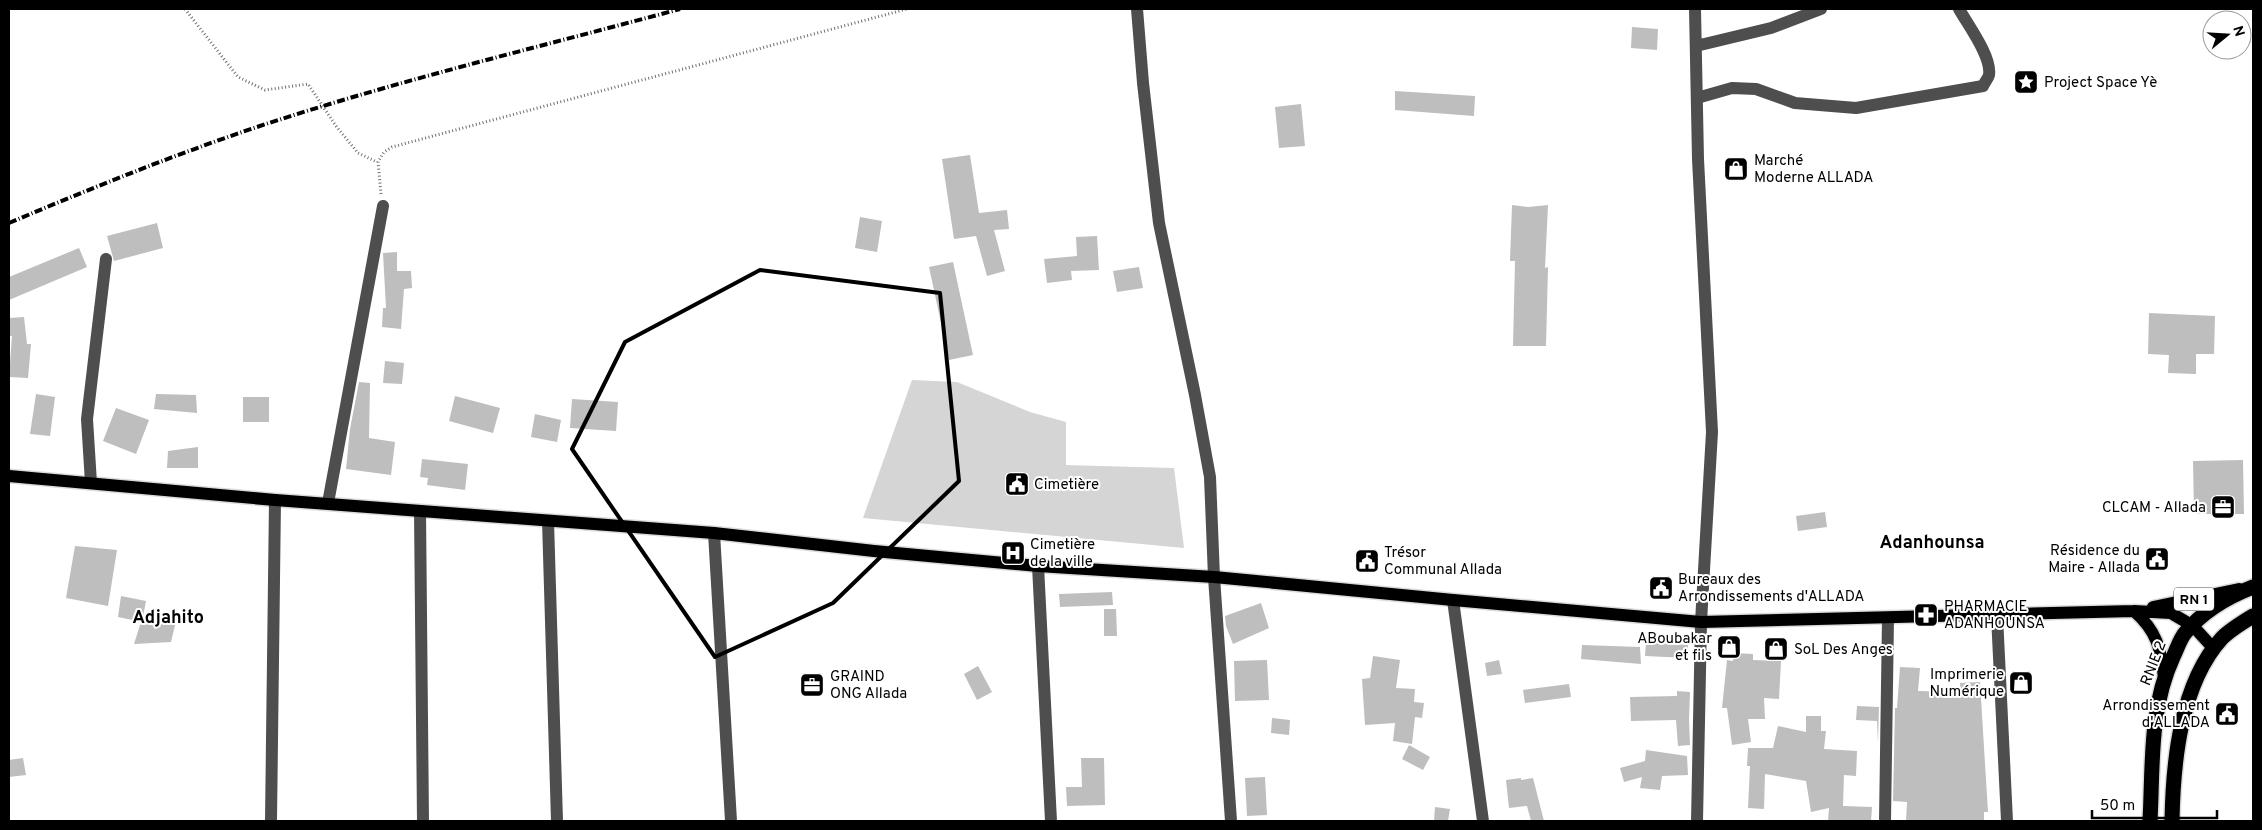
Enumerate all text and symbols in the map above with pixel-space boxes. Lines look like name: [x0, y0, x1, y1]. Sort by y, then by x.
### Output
north arrow: [2202, 10, 2252, 60]
text: N: [2228, 24, 2248, 39]
place icon: Project Space Yè: [2013, 69, 2039, 95]
place label: Project Space Yè: [2044, 74, 2157, 93]
place label: Marché Moderne ALLADA: [1754, 152, 1873, 188]
shop icon: Marché Moderne ALLADA: [1723, 156, 1749, 182]
public building icon: Cimetière: [1004, 471, 1030, 497]
place label: Cimetière: [1034, 476, 1099, 495]
office icon: CLCAM - Allada: [2210, 494, 2236, 520]
place label: CLCAM - Allada: [2102, 499, 2206, 518]
district label: Adanhounsa: [1880, 532, 1984, 555]
place label: Cimetière de la ville: [1030, 536, 1095, 572]
hospital icon: Cimetière de la ville: [1000, 540, 1026, 566]
place label: Résidence du Maire - Allada: [2048, 542, 2140, 578]
place label: Trésor Communal Allada: [1384, 544, 1502, 580]
public building icon: Résidence du Maire - Allada: [2144, 546, 2170, 572]
public building icon: Trésor Communal Allada: [1354, 548, 1380, 574]
place label: Bureaux des Arrondissements d'ALLADA: [1678, 571, 1864, 607]
public building icon: Bureaux des Arrondissements d'ALLADA: [1648, 575, 1674, 601]
road number: RN 1: [2174, 588, 2214, 610]
place label: PHARMACIE ADANHOUNSA: [1944, 598, 2045, 634]
pharmacy icon: PHARMACIE ADANHOUNSA: [1913, 602, 1939, 628]
district label: Adjahito: [132, 607, 204, 630]
place label: ABoubakar et fils: [1637, 630, 1712, 666]
shop icon: ABoubakar et fils: [1716, 634, 1742, 660]
shop icon: SoL Des Anges: [1763, 636, 1789, 662]
street label: RNIE 2: [2137, 638, 2172, 689]
place label: SoL Des Anges: [1794, 641, 1893, 660]
place label: Imprimerie Numérique: [1929, 666, 2004, 702]
place label: GRAIND ONG Allada: [830, 668, 907, 704]
shop icon: Imprimerie Numérique: [2008, 670, 2034, 696]
office icon: GRAIND ONG Allada: [799, 672, 825, 698]
place label: Arrondissement d'ALLADA: [2102, 697, 2210, 733]
public building icon: Arrondissement d'ALLADA: [2214, 701, 2240, 727]
scale bar: [2092, 788, 2217, 820]
text: 50 m: [2100, 797, 2135, 816]

